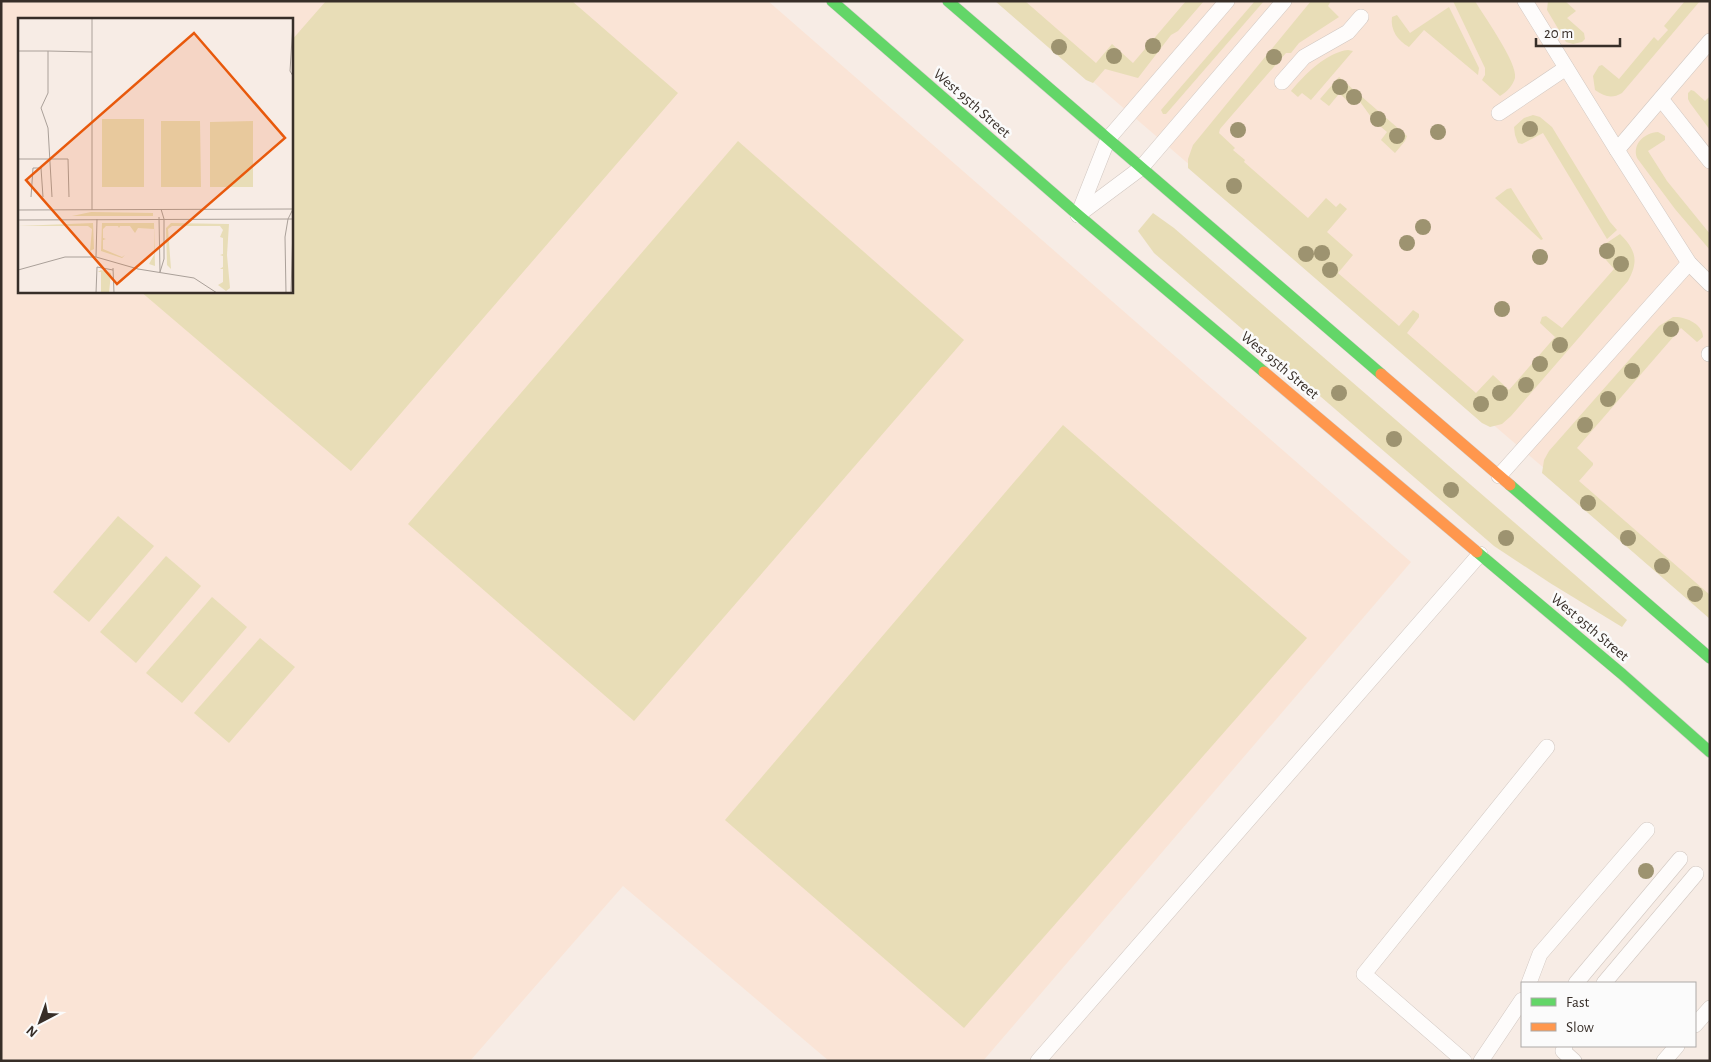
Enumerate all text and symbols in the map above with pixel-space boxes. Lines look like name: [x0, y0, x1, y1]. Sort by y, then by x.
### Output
scale bar: [1536, 15, 1620, 47]
inset map: [18, 18, 292, 292]
text: 20 m: [1544, 26, 1573, 41]
street label: West 95th Street: [930, 66, 1013, 141]
street label: West 95th Street: [1238, 329, 1321, 402]
street label: West 95th Street: [1548, 591, 1631, 664]
legend: [1521, 982, 1696, 1047]
text: Fast: [1566, 995, 1590, 1010]
north arrow: [15, 997, 65, 1047]
text: Slow: [1566, 1020, 1594, 1035]
text: N: [24, 1023, 40, 1040]

